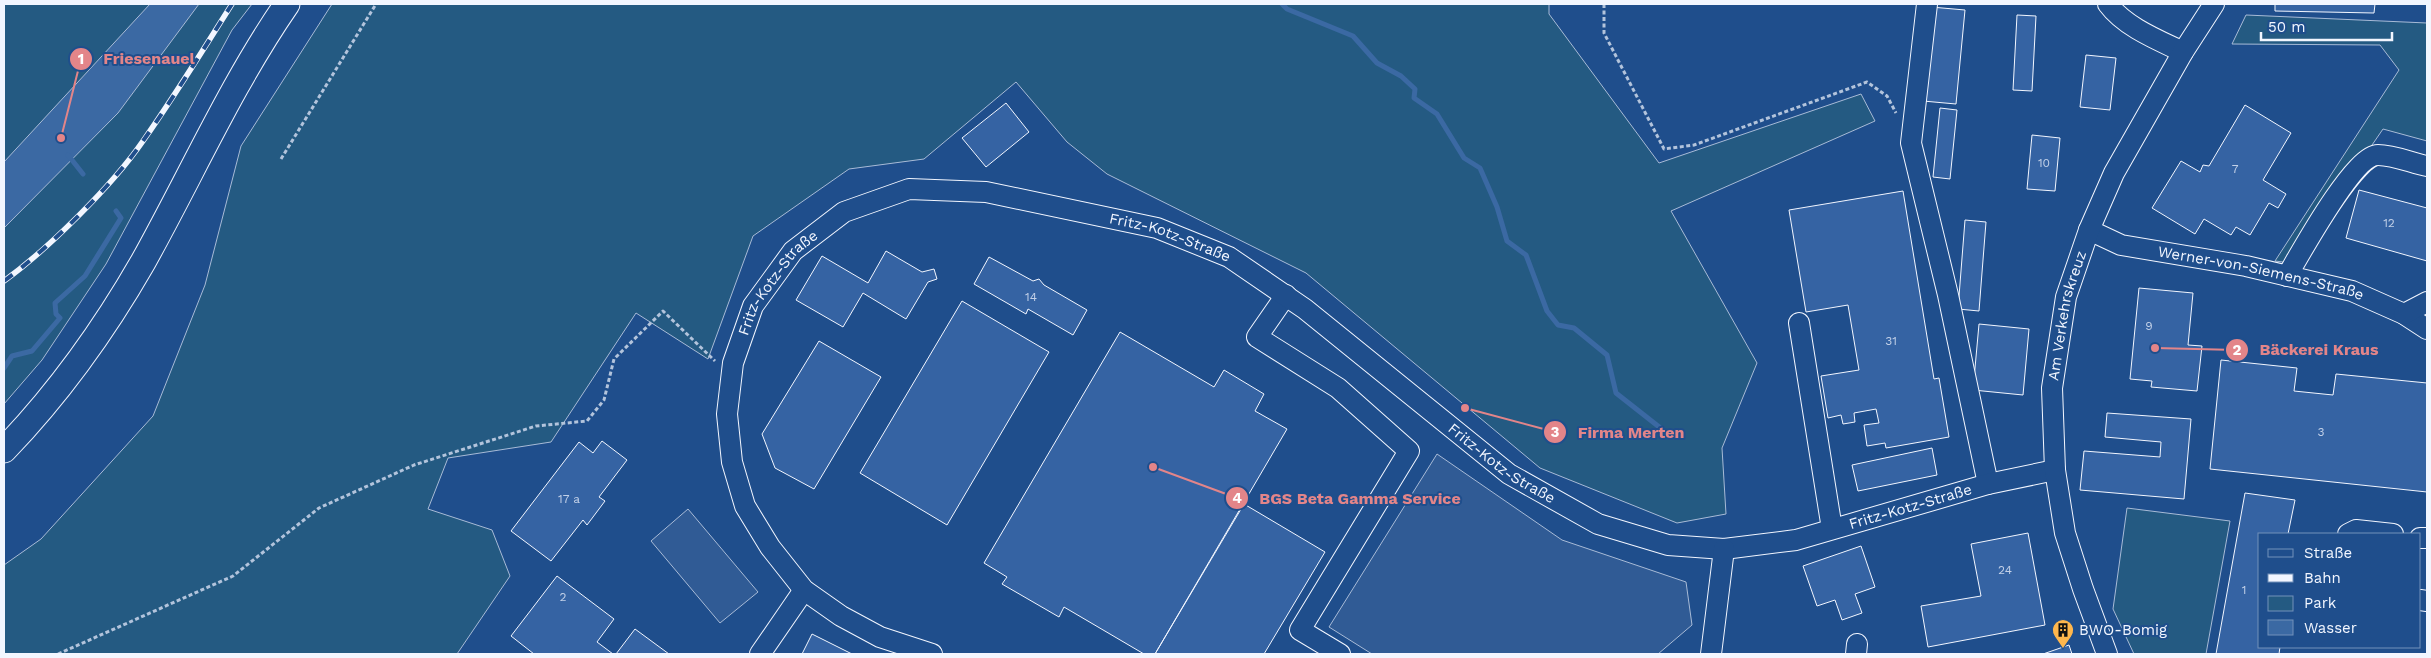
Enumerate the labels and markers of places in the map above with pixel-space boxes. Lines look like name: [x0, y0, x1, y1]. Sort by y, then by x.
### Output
callout: Friesenauel: [68, 43, 205, 74]
callout: Bäckerei Kraus: [2224, 334, 2388, 365]
callout: Firma Merten: [1542, 417, 1694, 448]
callout: BGS Beta Gamma Service: [1225, 482, 1471, 513]
building icon: BWO-Bomig: [2051, 618, 2075, 649]
place label: BWO-Bomig: [2079, 621, 2167, 639]

